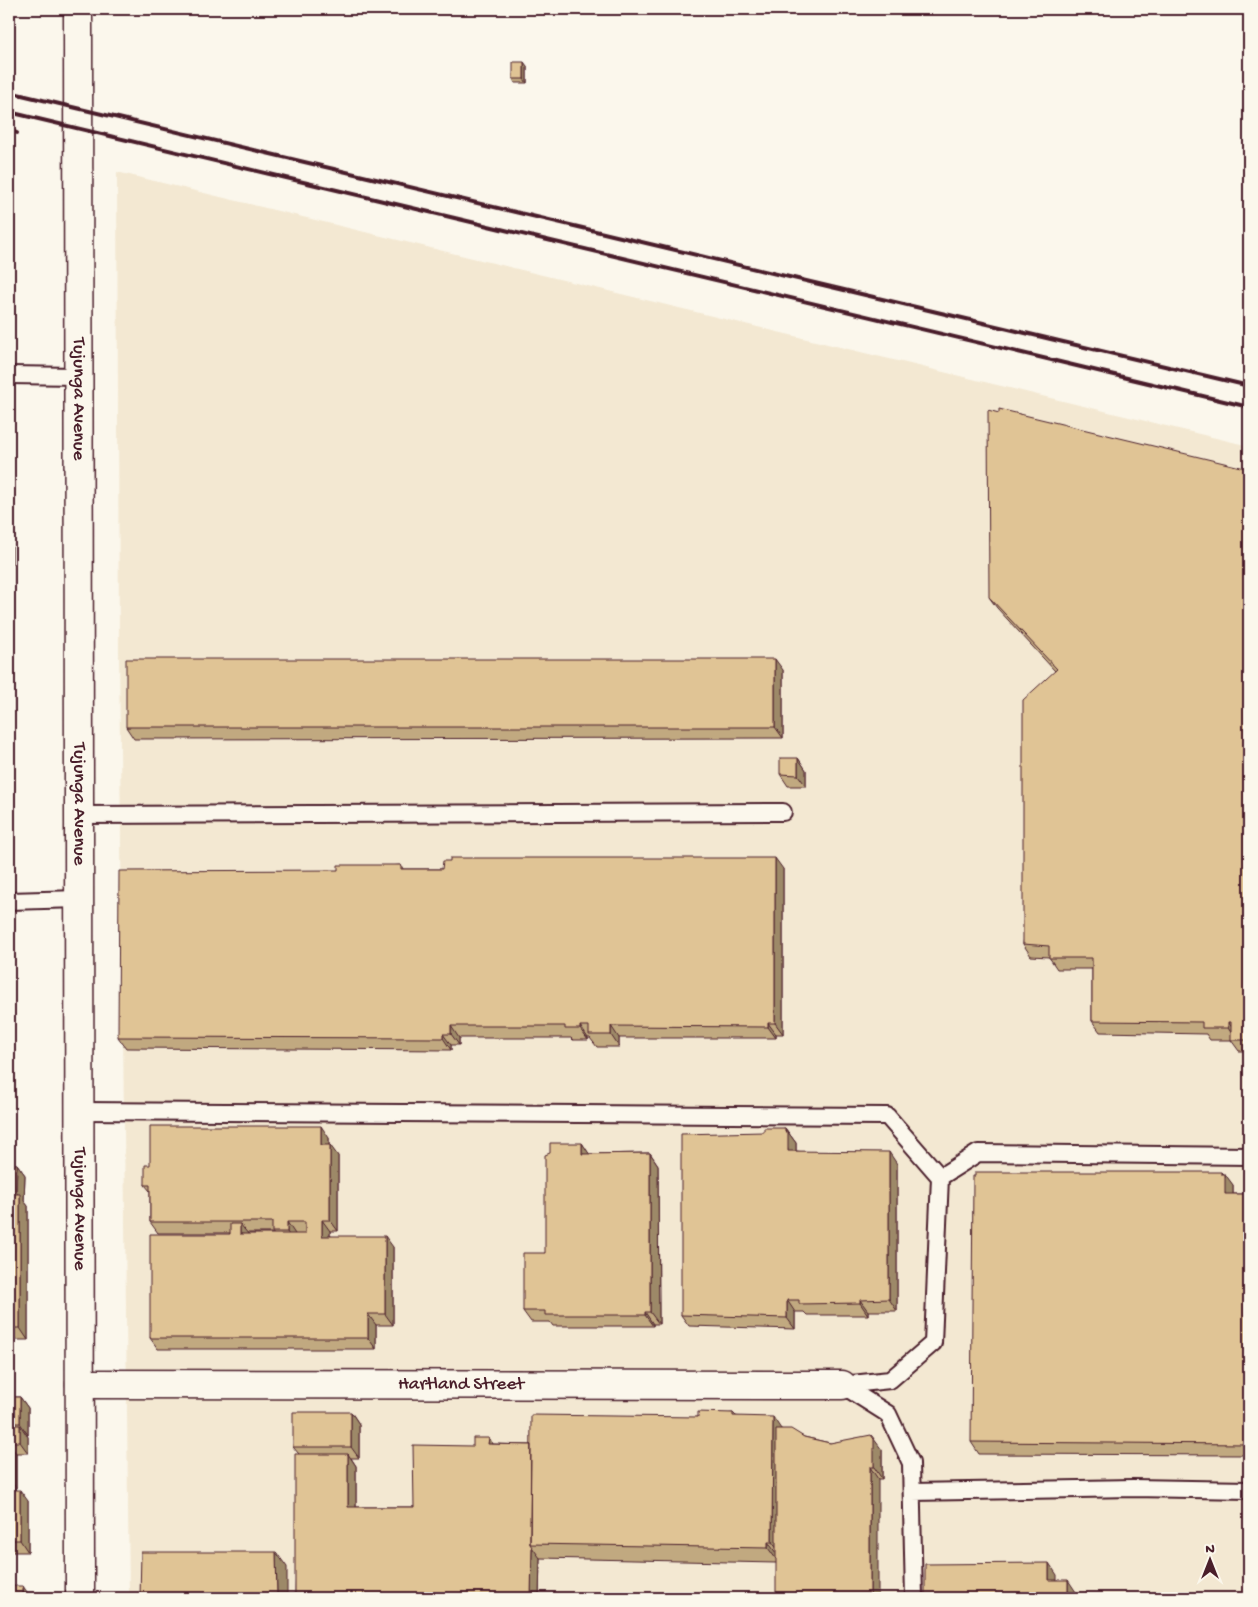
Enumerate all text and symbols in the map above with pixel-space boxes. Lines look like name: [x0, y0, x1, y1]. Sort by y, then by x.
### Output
street label: Tujunga Avenue: [67, 337, 90, 461]
street label: Tujunga Avenue: [67, 742, 91, 866]
street label: Tujunga Avenue: [68, 1147, 91, 1271]
street label: Hartland Street: [398, 1373, 526, 1396]
north arrow: [1186, 1534, 1236, 1584]
text: N: [1205, 1541, 1215, 1558]

